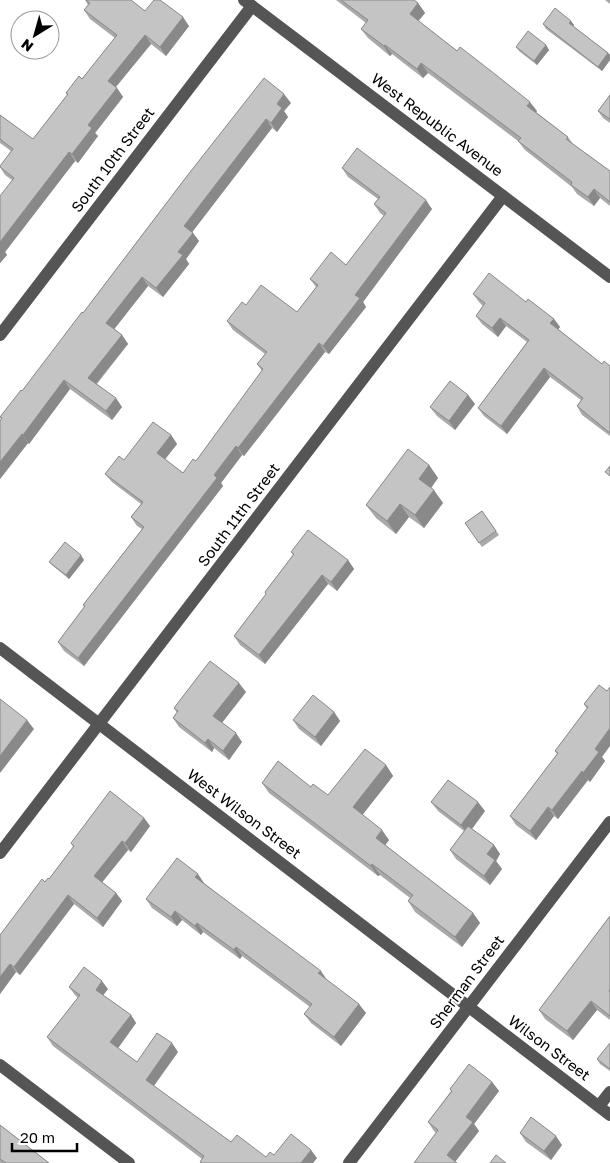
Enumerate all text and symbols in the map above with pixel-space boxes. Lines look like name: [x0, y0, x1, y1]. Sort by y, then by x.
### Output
north arrow: [10, 10, 60, 60]
text: N: [18, 36, 36, 56]
street label: West Republic Avenue: [368, 69, 507, 180]
street label: South 10th Street: [67, 103, 157, 215]
street label: South 11th Street: [194, 459, 283, 570]
street label: West Wilson Street: [184, 765, 305, 862]
street label: Sherman Street: [425, 931, 507, 1032]
street label: Wilson Street: [505, 1011, 594, 1084]
scale bar: [12, 1120, 78, 1152]
text: 20 m: [20, 1128, 55, 1146]

